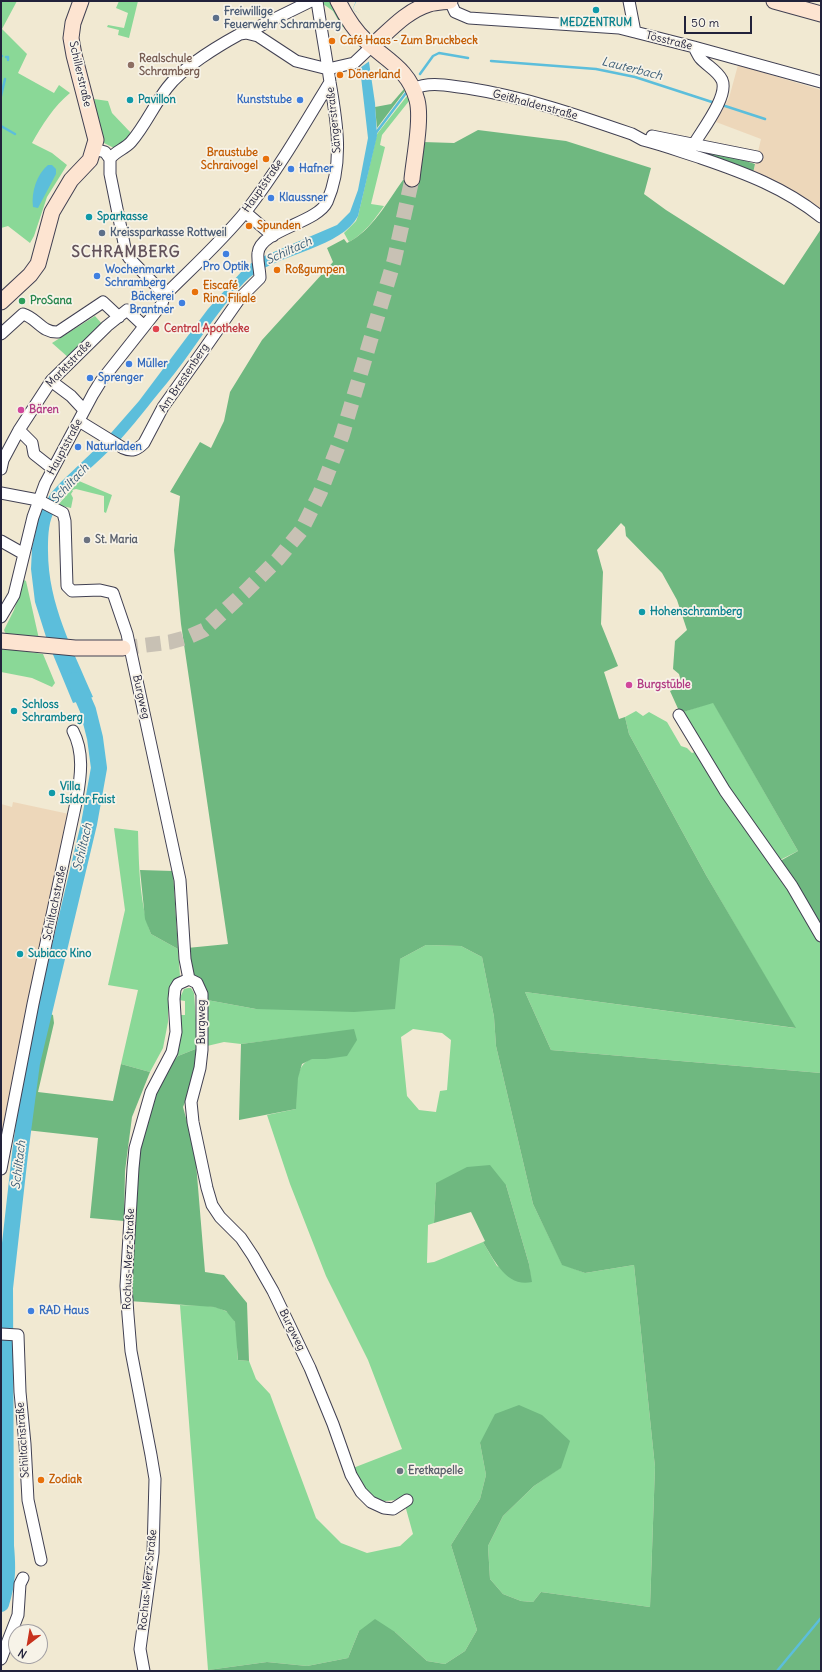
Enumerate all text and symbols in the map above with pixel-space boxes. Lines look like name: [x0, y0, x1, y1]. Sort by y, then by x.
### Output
place label: Freiwillige Feuerwehr Schramberg: [224, 5, 341, 31]
marker: MEDZENTRUM: [591, 5, 601, 15]
scale bar: [686, 8, 754, 34]
marker: Freiwillige Feuerwehr Schramberg: [211, 13, 221, 23]
text: 50 m: [691, 15, 719, 30]
place label: MEDZENTRUM: [560, 16, 632, 30]
street label: Tösstraße: [644, 29, 694, 53]
place label: Café Haas - Zum Bruckbeck: [340, 34, 478, 48]
marker: Café Haas - Zum Bruckbeck: [327, 36, 337, 46]
street label: Schillerstraße: [66, 40, 94, 108]
place label: Realschule Schramberg: [139, 52, 200, 78]
water label: Lauterbach: [600, 55, 664, 83]
marker: Realschule Schramberg: [126, 60, 136, 70]
place label: Dönerland: [348, 68, 400, 82]
marker: Dönerland: [335, 70, 345, 80]
street label: Sängerstraße: [324, 86, 344, 154]
street label: Geißhaldenstraße: [491, 87, 579, 123]
place label: Pavillon: [138, 93, 176, 107]
place label: Kunststube: [237, 93, 292, 107]
marker: Pavillon: [125, 95, 135, 105]
marker: Kunststube: [295, 95, 305, 105]
place label: Braustube Schraivogel: [201, 146, 258, 172]
marker: Braustube Schraivogel: [261, 154, 271, 164]
street label: Hauptstraße: [240, 157, 286, 215]
place label: Hafner: [299, 162, 334, 176]
marker: Hafner: [286, 164, 296, 174]
place label: Klaussner: [279, 191, 328, 205]
marker: Klaussner: [266, 193, 276, 203]
place label: Sparkasse: [97, 210, 148, 224]
marker: Sparkasse: [84, 212, 94, 222]
place label: Spunden: [257, 219, 301, 233]
marker: Spunden: [244, 221, 254, 231]
place label: Kreissparkasse Rottweil: [110, 226, 227, 240]
marker: Kreissparkasse Rottweil: [97, 228, 107, 238]
water label: Schiltach: [264, 234, 314, 268]
district label: SCHRAMBERG: [71, 244, 181, 262]
marker: Pro Optik: [221, 249, 231, 259]
place label: Pro Optik: [203, 260, 249, 274]
place label: Wochenmarkt Schramberg: [105, 263, 175, 289]
place label: Roßgumpen: [285, 263, 345, 277]
marker: Roßgumpen: [272, 265, 282, 275]
marker: Wochenmarkt Schramberg: [92, 271, 102, 281]
place label: Eiscafé Rino Filiale: [203, 279, 256, 305]
marker: Eiscafé Rino Filiale: [190, 287, 200, 297]
place label: Bäckerei Brantner: [129, 290, 174, 316]
place label: ProSana: [30, 294, 72, 308]
marker: ProSana: [17, 296, 27, 306]
marker: Bäckerei Brantner: [177, 298, 187, 308]
place label: Central Apotheke: [164, 322, 249, 336]
marker: Central Apotheke: [151, 324, 161, 334]
street label: Marktstraße: [43, 338, 95, 390]
street label: Am Brestenberg: [156, 341, 212, 415]
place label: Müller: [137, 357, 168, 371]
marker: Müller: [124, 359, 134, 369]
place label: Sprenger: [98, 371, 143, 385]
marker: Sprenger: [85, 373, 95, 383]
place label: Bären: [29, 403, 59, 417]
marker: Bären: [16, 405, 26, 415]
street label: Hauptstraße: [45, 417, 85, 477]
place label: Naturladen: [86, 440, 142, 454]
marker: Naturladen: [73, 442, 83, 452]
water label: Schiltach: [48, 461, 92, 507]
place label: St. Maria: [95, 533, 138, 547]
marker: St. Maria: [82, 535, 92, 545]
place label: Hohenschramberg: [650, 605, 742, 619]
marker: Hohenschramberg: [637, 607, 647, 617]
street label: Burgweg: [130, 674, 152, 720]
place label: Burgstüble: [637, 678, 691, 692]
marker: Burgstüble: [624, 680, 634, 690]
place label: Schloss Schramberg: [22, 698, 83, 724]
marker: Schloss Schramberg: [9, 706, 19, 716]
place label: Villa Isidor Faist: [60, 780, 115, 806]
marker: Villa Isidor Faist: [47, 788, 57, 798]
water label: Schiltach: [70, 822, 96, 872]
street label: Schiltachstraße: [41, 864, 69, 942]
place label: Subiaco Kino: [28, 947, 91, 961]
marker: Subiaco Kino: [15, 949, 25, 959]
street label: Burgweg: [195, 1000, 209, 1044]
water label: Schiltach: [9, 1140, 29, 1190]
street label: Rochus-Merz-Straße: [121, 1208, 137, 1310]
place label: RAD Haus: [39, 1304, 89, 1318]
marker: RAD Haus: [26, 1306, 36, 1316]
street label: Burgweg: [276, 1307, 308, 1353]
street label: Schiltachstraße: [14, 1402, 32, 1478]
place label: Eretkapelle: [408, 1464, 463, 1478]
marker: Eretkapelle: [395, 1466, 405, 1476]
place label: Zodiak: [49, 1473, 82, 1487]
marker: Zodiak: [36, 1475, 46, 1485]
street label: Rochus-Merz-Straße: [136, 1529, 160, 1631]
north arrow: [8, 1624, 48, 1664]
text: N: [15, 1645, 29, 1661]

